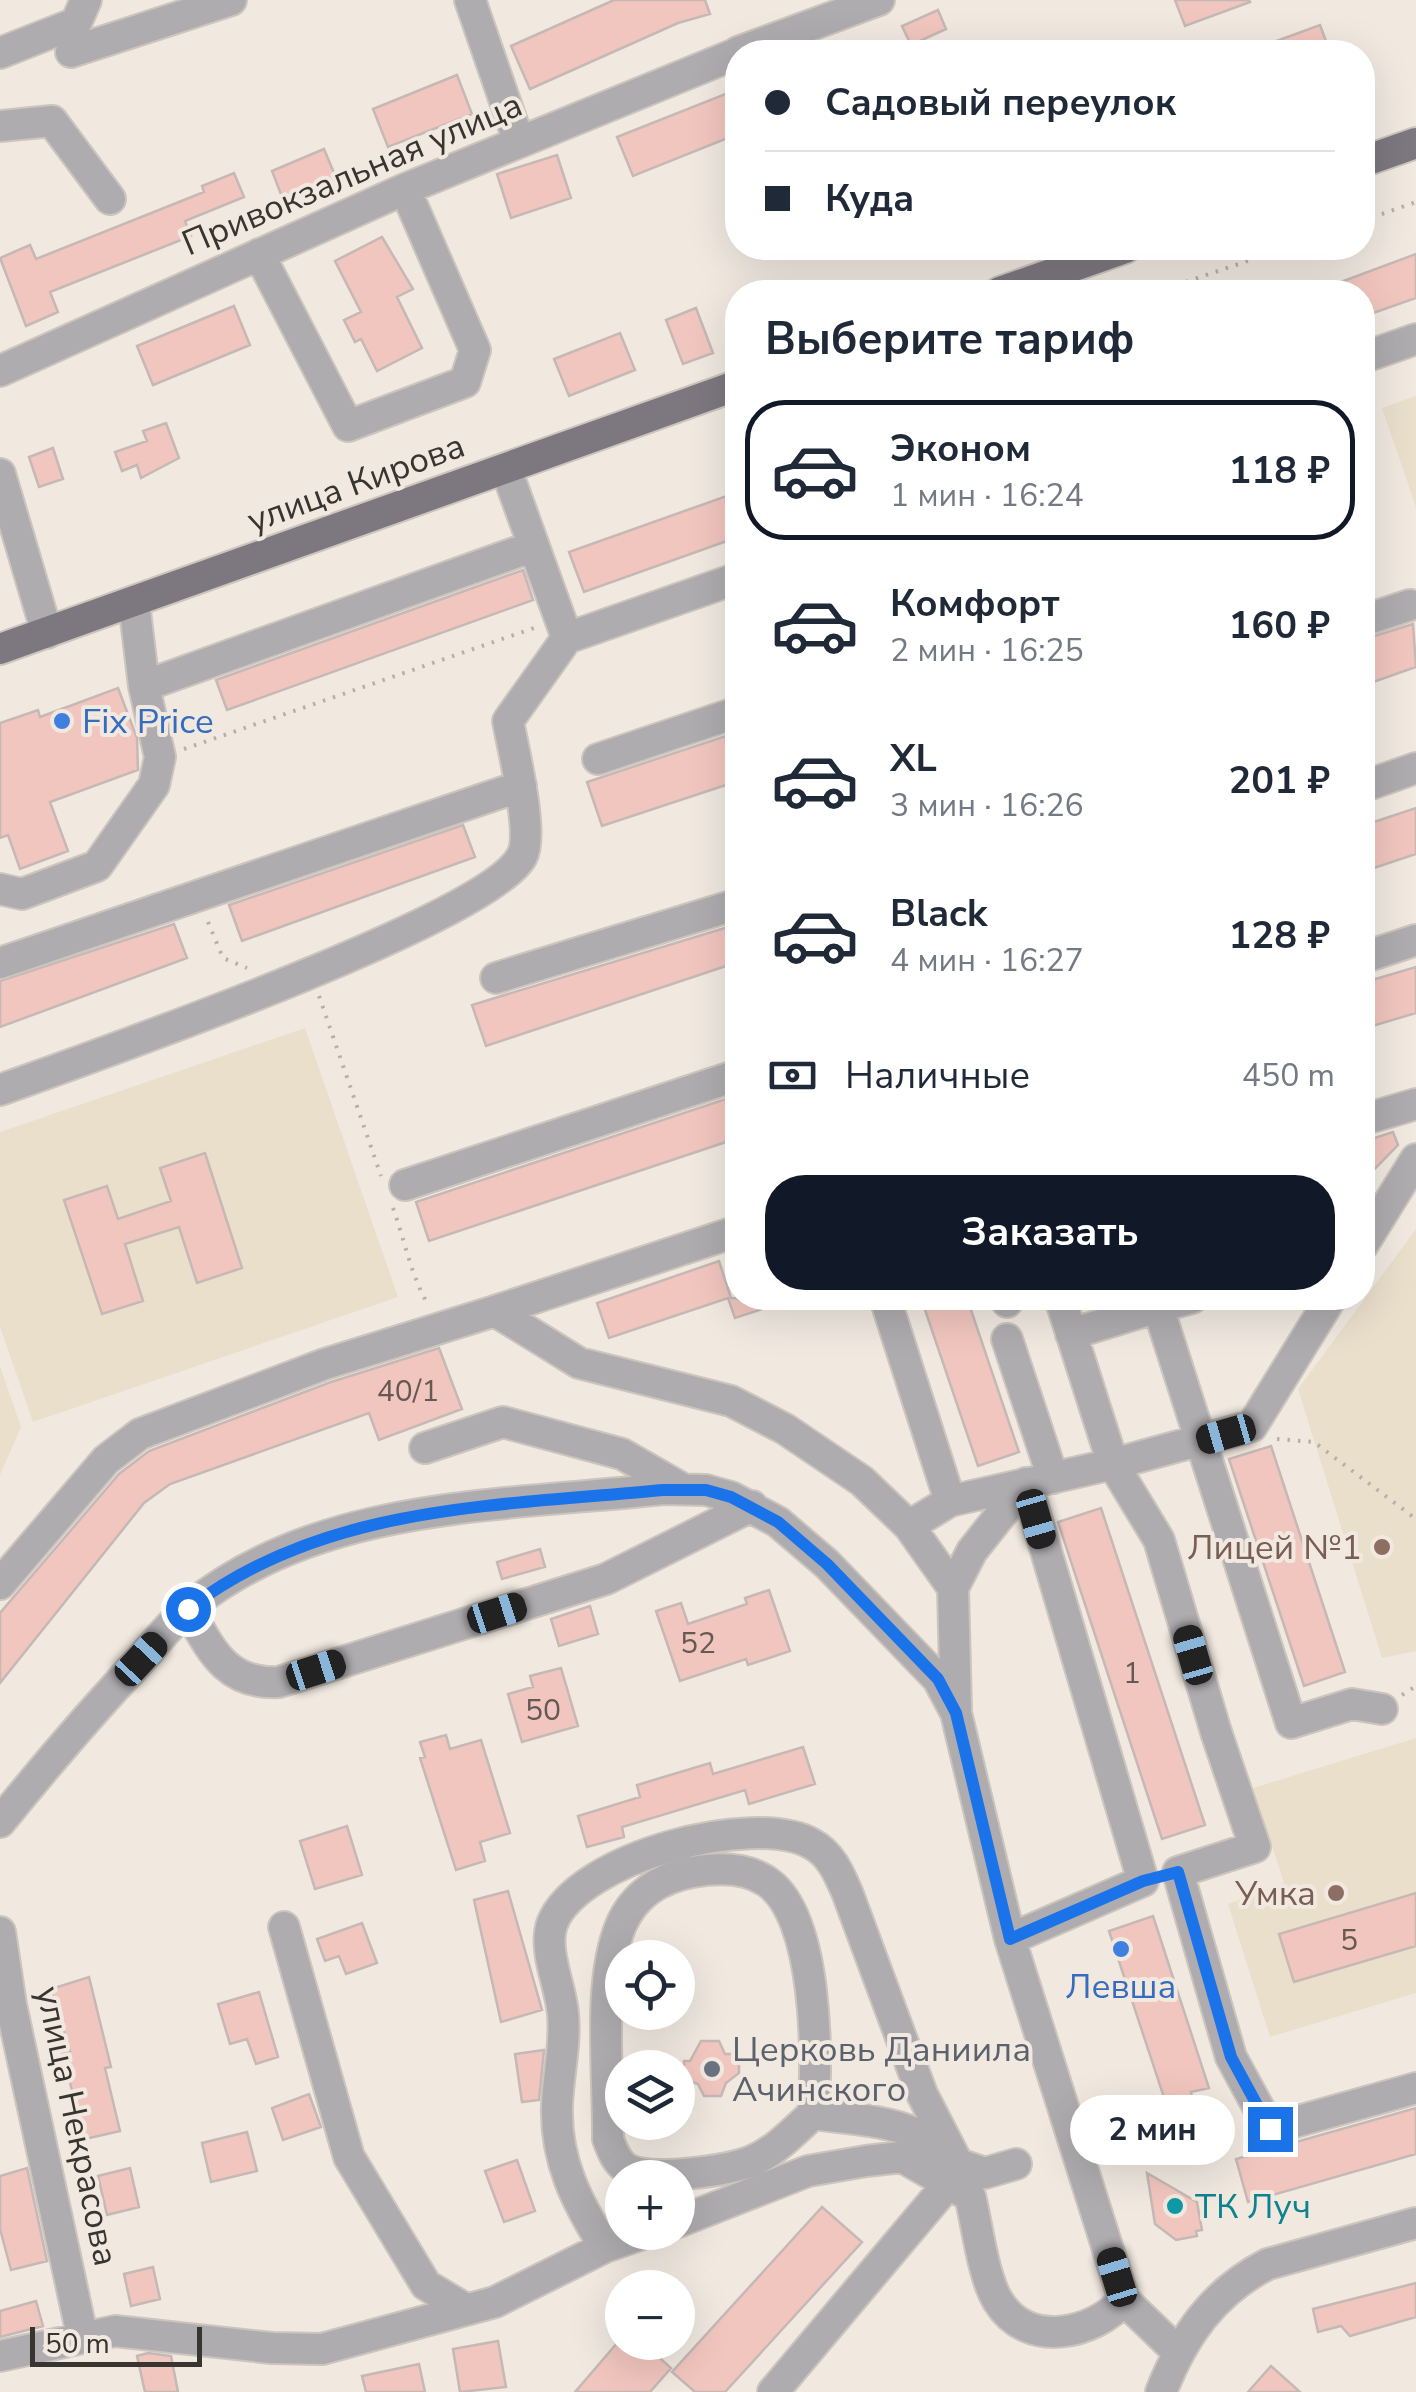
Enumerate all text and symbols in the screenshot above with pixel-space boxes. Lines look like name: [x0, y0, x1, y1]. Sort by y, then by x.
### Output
text: Садовый переулок: [825, 77, 1176, 128]
street label: Привокзальная улица: [175, 81, 529, 267]
text: Куда: [825, 173, 914, 224]
text: Выберите тариф: [765, 309, 1135, 370]
street label: улица Кирова: [241, 422, 471, 544]
text: Эконом: [890, 423, 1031, 474]
icon: car: [770, 425, 860, 515]
text: 118 ₽: [1229, 445, 1330, 496]
text: 1 мин · 16:24: [890, 474, 1084, 517]
text: Комфорт: [890, 578, 1059, 629]
icon: car: [770, 580, 860, 670]
text: 160 ₽: [1229, 600, 1330, 651]
text: 2 мин · 16:25: [890, 629, 1084, 672]
place label: Fix Price: [82, 698, 214, 745]
marker: Fix Price: [51, 710, 73, 732]
text: XL: [890, 733, 937, 784]
icon: car: [770, 735, 860, 825]
text: 201 ₽: [1229, 755, 1330, 806]
text: 3 мин · 16:26: [890, 784, 1084, 827]
text: Black: [890, 888, 987, 939]
icon: car: [770, 890, 860, 980]
text: 128 ₽: [1229, 910, 1330, 961]
text: 4 мин · 16:27: [890, 939, 1084, 982]
icon: cash: [765, 1048, 820, 1103]
text: Наличные: [845, 1050, 1030, 1101]
text: 450 m: [1242, 1054, 1335, 1097]
button: Заказать: [765, 1175, 1335, 1290]
house number: 40/1: [377, 1371, 439, 1412]
car: [1193, 1411, 1259, 1457]
car: [1013, 1486, 1059, 1552]
place label: Лицей №1: [1188, 1524, 1362, 1571]
marker: Лицей №1: [1371, 1536, 1393, 1558]
route start: [166, 1587, 211, 1632]
car: [464, 1589, 530, 1637]
car: [1170, 1622, 1216, 1688]
house number: 52: [680, 1623, 716, 1664]
car: [110, 1627, 172, 1691]
car: [283, 1646, 349, 1694]
house number: 1: [1123, 1653, 1141, 1694]
house number: 50: [525, 1690, 561, 1731]
place label: Умка: [1234, 1870, 1316, 1917]
marker: Умка: [1325, 1882, 1347, 1904]
house number: 5: [1340, 1920, 1358, 1961]
marker: Левша: [1110, 1938, 1132, 1960]
map controls: [605, 1940, 695, 2360]
button: locate: [605, 1940, 695, 2030]
place label: Левша: [1066, 1963, 1176, 2010]
street label: улица Некрасова: [24, 1982, 130, 2270]
place label: Церковь Даниила Ачинского: [732, 2026, 1031, 2113]
button: layers: [605, 2050, 695, 2140]
marker: Церковь Даниила Ачинского: [701, 2058, 723, 2080]
callout: 2 мин: [1070, 2094, 1235, 2164]
route end: [1248, 2107, 1293, 2152]
text: 2 мин: [1108, 2108, 1197, 2151]
button: +: [605, 2160, 695, 2250]
place label: ТК Луч: [1195, 2183, 1311, 2230]
marker: ТК Луч: [1164, 2195, 1186, 2217]
car: [1094, 2244, 1140, 2310]
button: −: [605, 2270, 695, 2360]
scale bar: [30, 2322, 202, 2366]
text: 50 m: [45, 2325, 110, 2363]

